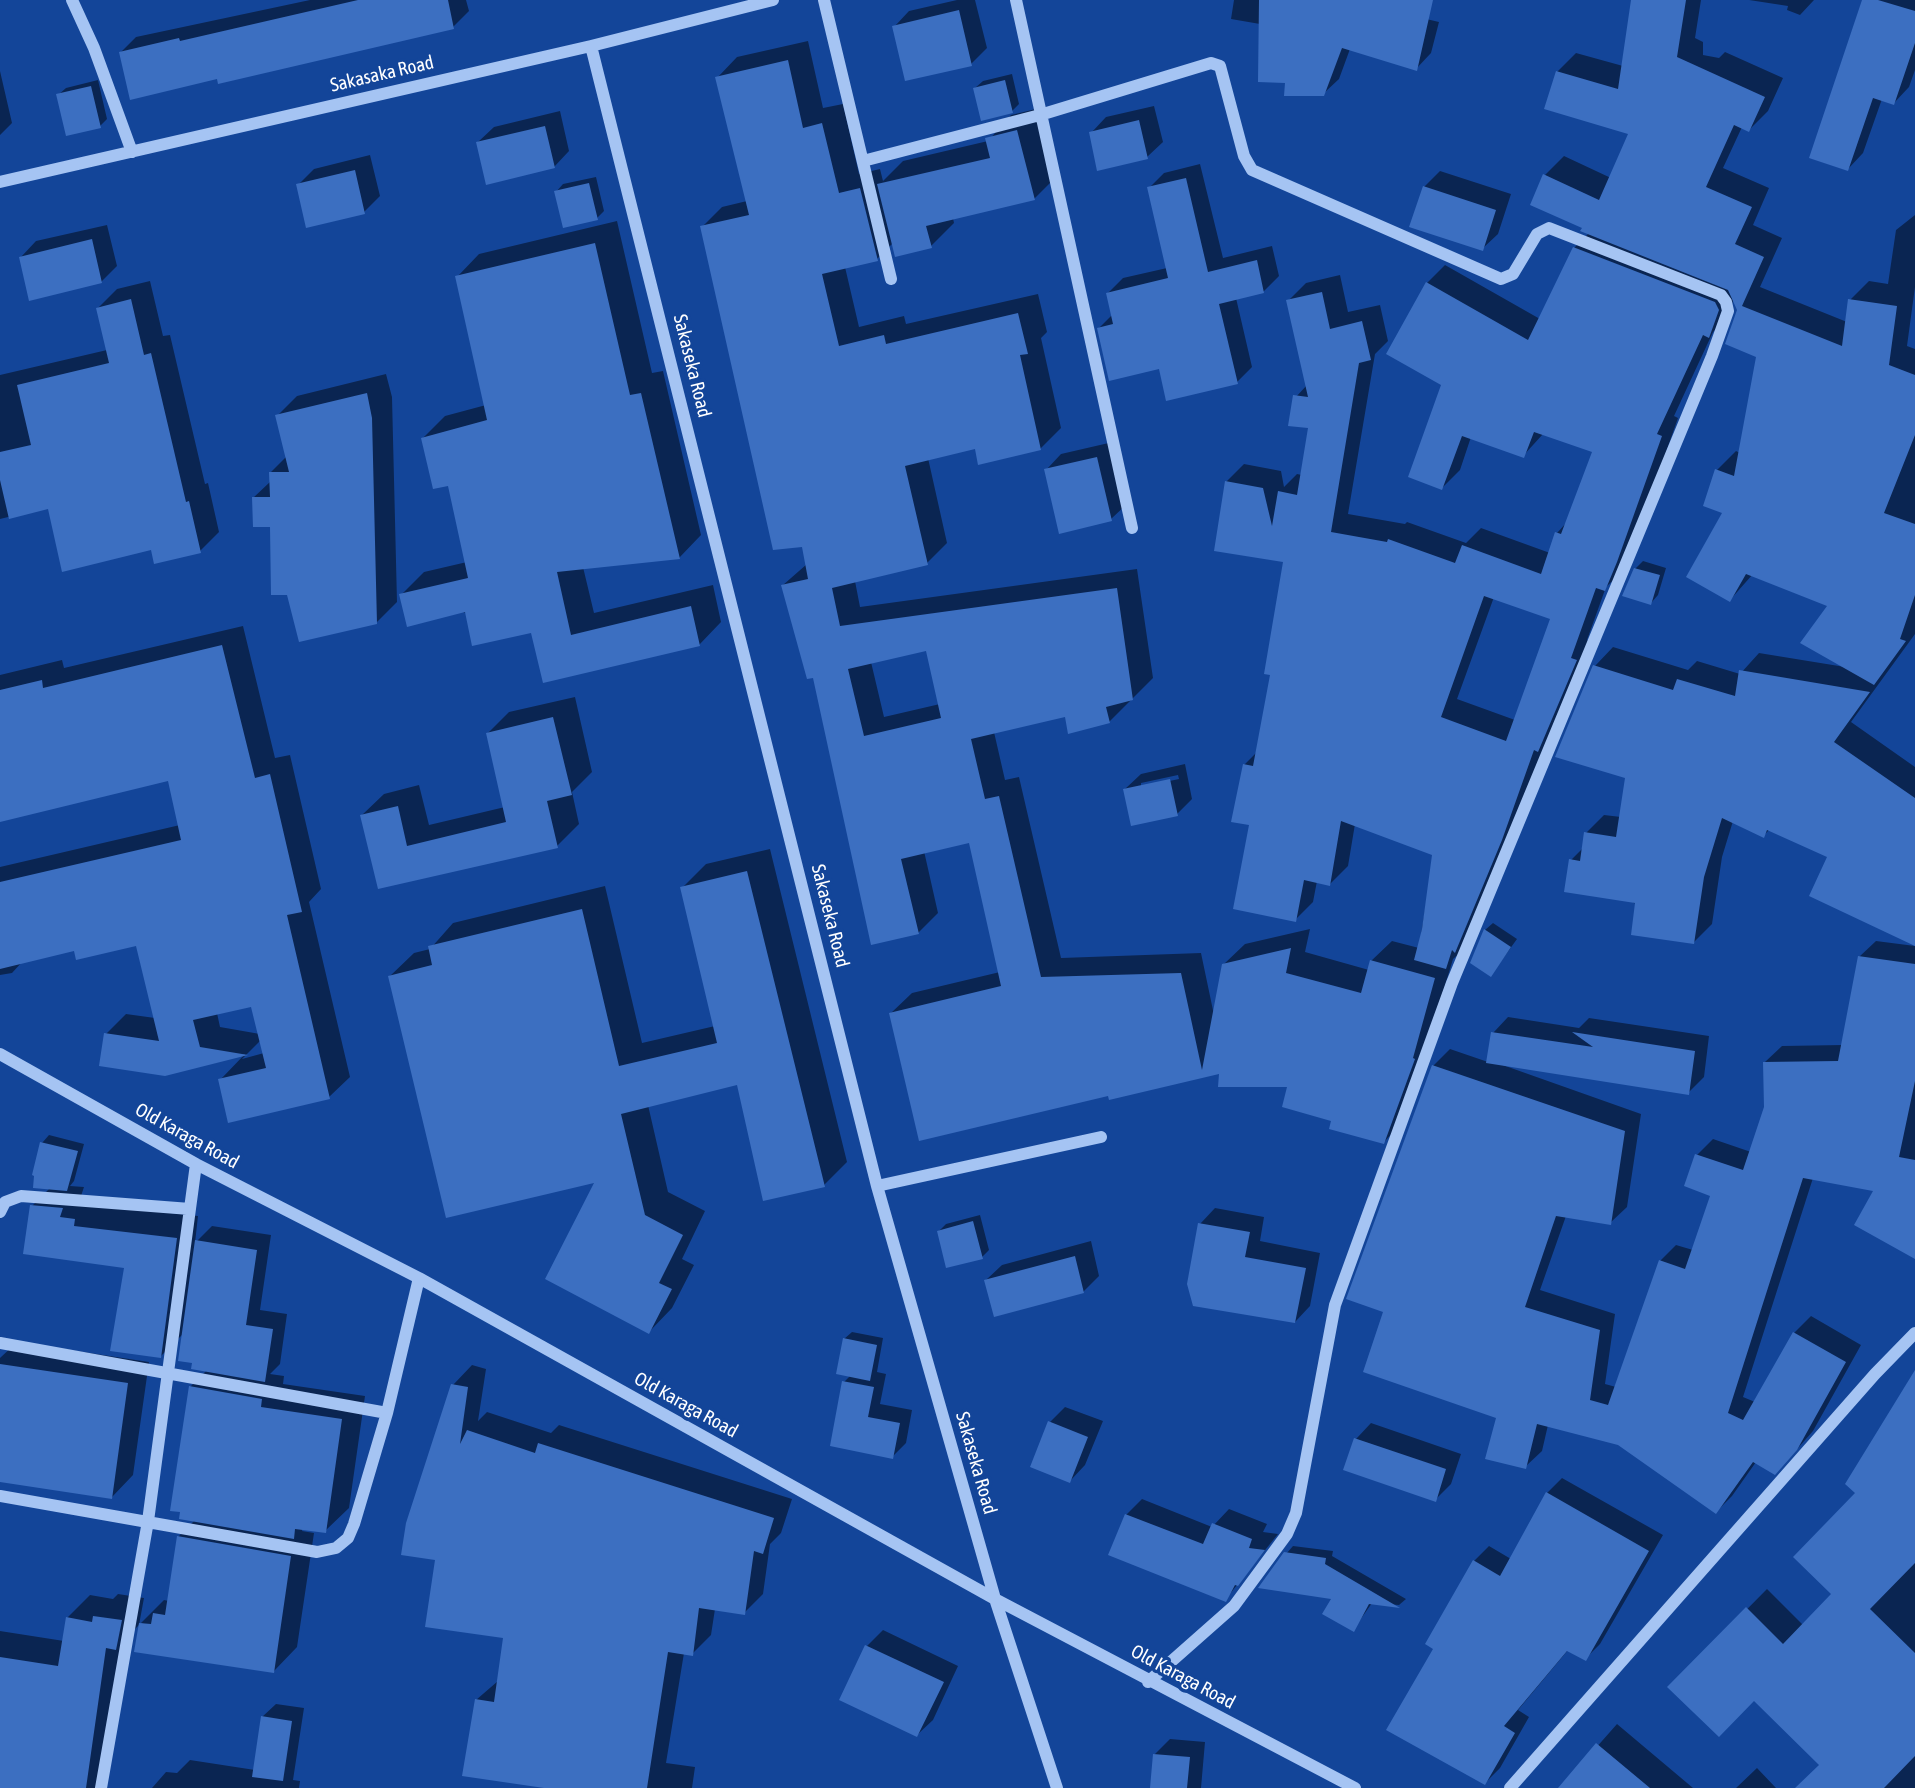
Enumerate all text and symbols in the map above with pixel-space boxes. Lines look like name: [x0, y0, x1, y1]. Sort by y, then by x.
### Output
street label: Sakasaka Road: [328, 51, 436, 97]
street label: Sakaseka Road: [668, 312, 716, 420]
street label: Sakaseka Road: [806, 862, 854, 970]
street label: Old Karaga Road: [131, 1098, 243, 1174]
street label: Old Karaga Road: [630, 1367, 742, 1443]
street label: Sakaseka Road: [951, 1409, 1001, 1517]
street label: Old Karaga Road: [1127, 1640, 1239, 1714]

